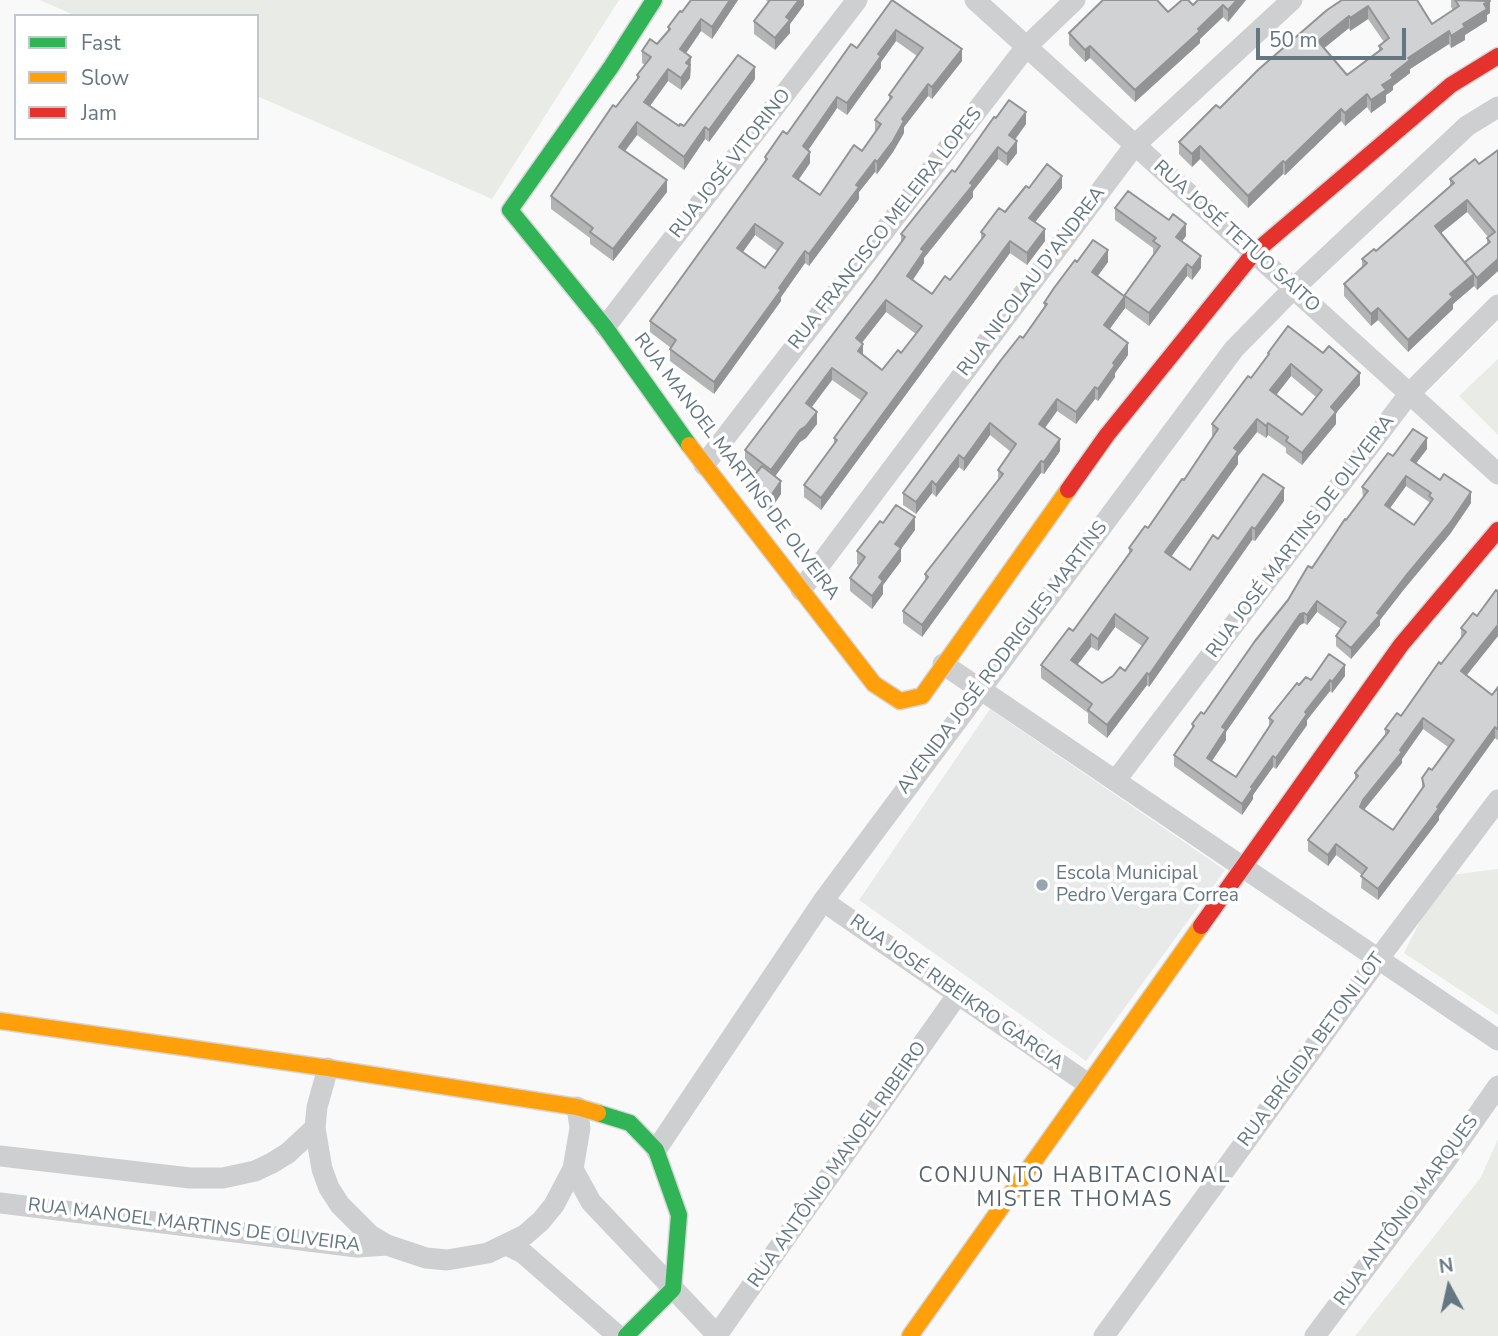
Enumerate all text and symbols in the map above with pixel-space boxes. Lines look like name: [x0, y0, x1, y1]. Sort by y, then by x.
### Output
legend: [14, 14, 259, 140]
scale bar: [1260, 14, 1410, 58]
text: 50 m: [1269, 26, 1318, 54]
text: Fast: [81, 29, 121, 57]
text: Slow: [81, 64, 129, 92]
street label: RUA JOSÉ VITORINO: [666, 85, 796, 243]
text: Jam: [81, 99, 117, 127]
street label: RUA FRANCISCO MELEIRA LOPES: [784, 103, 988, 355]
street label: RUA JOSÉ TETUO SAITO: [1148, 156, 1324, 318]
street label: RUA NICOLAU D'ANDREA: [953, 183, 1111, 381]
street label: RUA MANOEL MARTINS DE OLVEIRA: [628, 329, 844, 605]
street label: RUA JOSÉ MARTINS DE OLIVEIRA: [1202, 411, 1400, 663]
street label: AVENIDA JOSÉ RODRIGUES MARTINS: [893, 517, 1113, 799]
place label: Escola Municipal Pedro Vergara Correa: [1056, 863, 1239, 907]
marker: Escola Municipal Pedro Vergara Correa: [1034, 877, 1050, 893]
street label: RUA JOSÉ RIBEIKRO GARCIA: [845, 910, 1067, 1076]
street label: RUA BRÍGIDA BETONI LOT: [1234, 949, 1390, 1151]
street label: RUA ANTÔNIO MANOEL RIBEIRO: [744, 1038, 932, 1292]
street label: RUA ANTÔNIO MARQUES: [1330, 1111, 1484, 1311]
district label: CONJUNTO HABITACIONAL MISTER THOMAS: [921, 1164, 1229, 1214]
street label: RUA MANOEL MARTINS DE OLIVEIRA: [26, 1194, 362, 1258]
north arrow: [1414, 1252, 1484, 1322]

